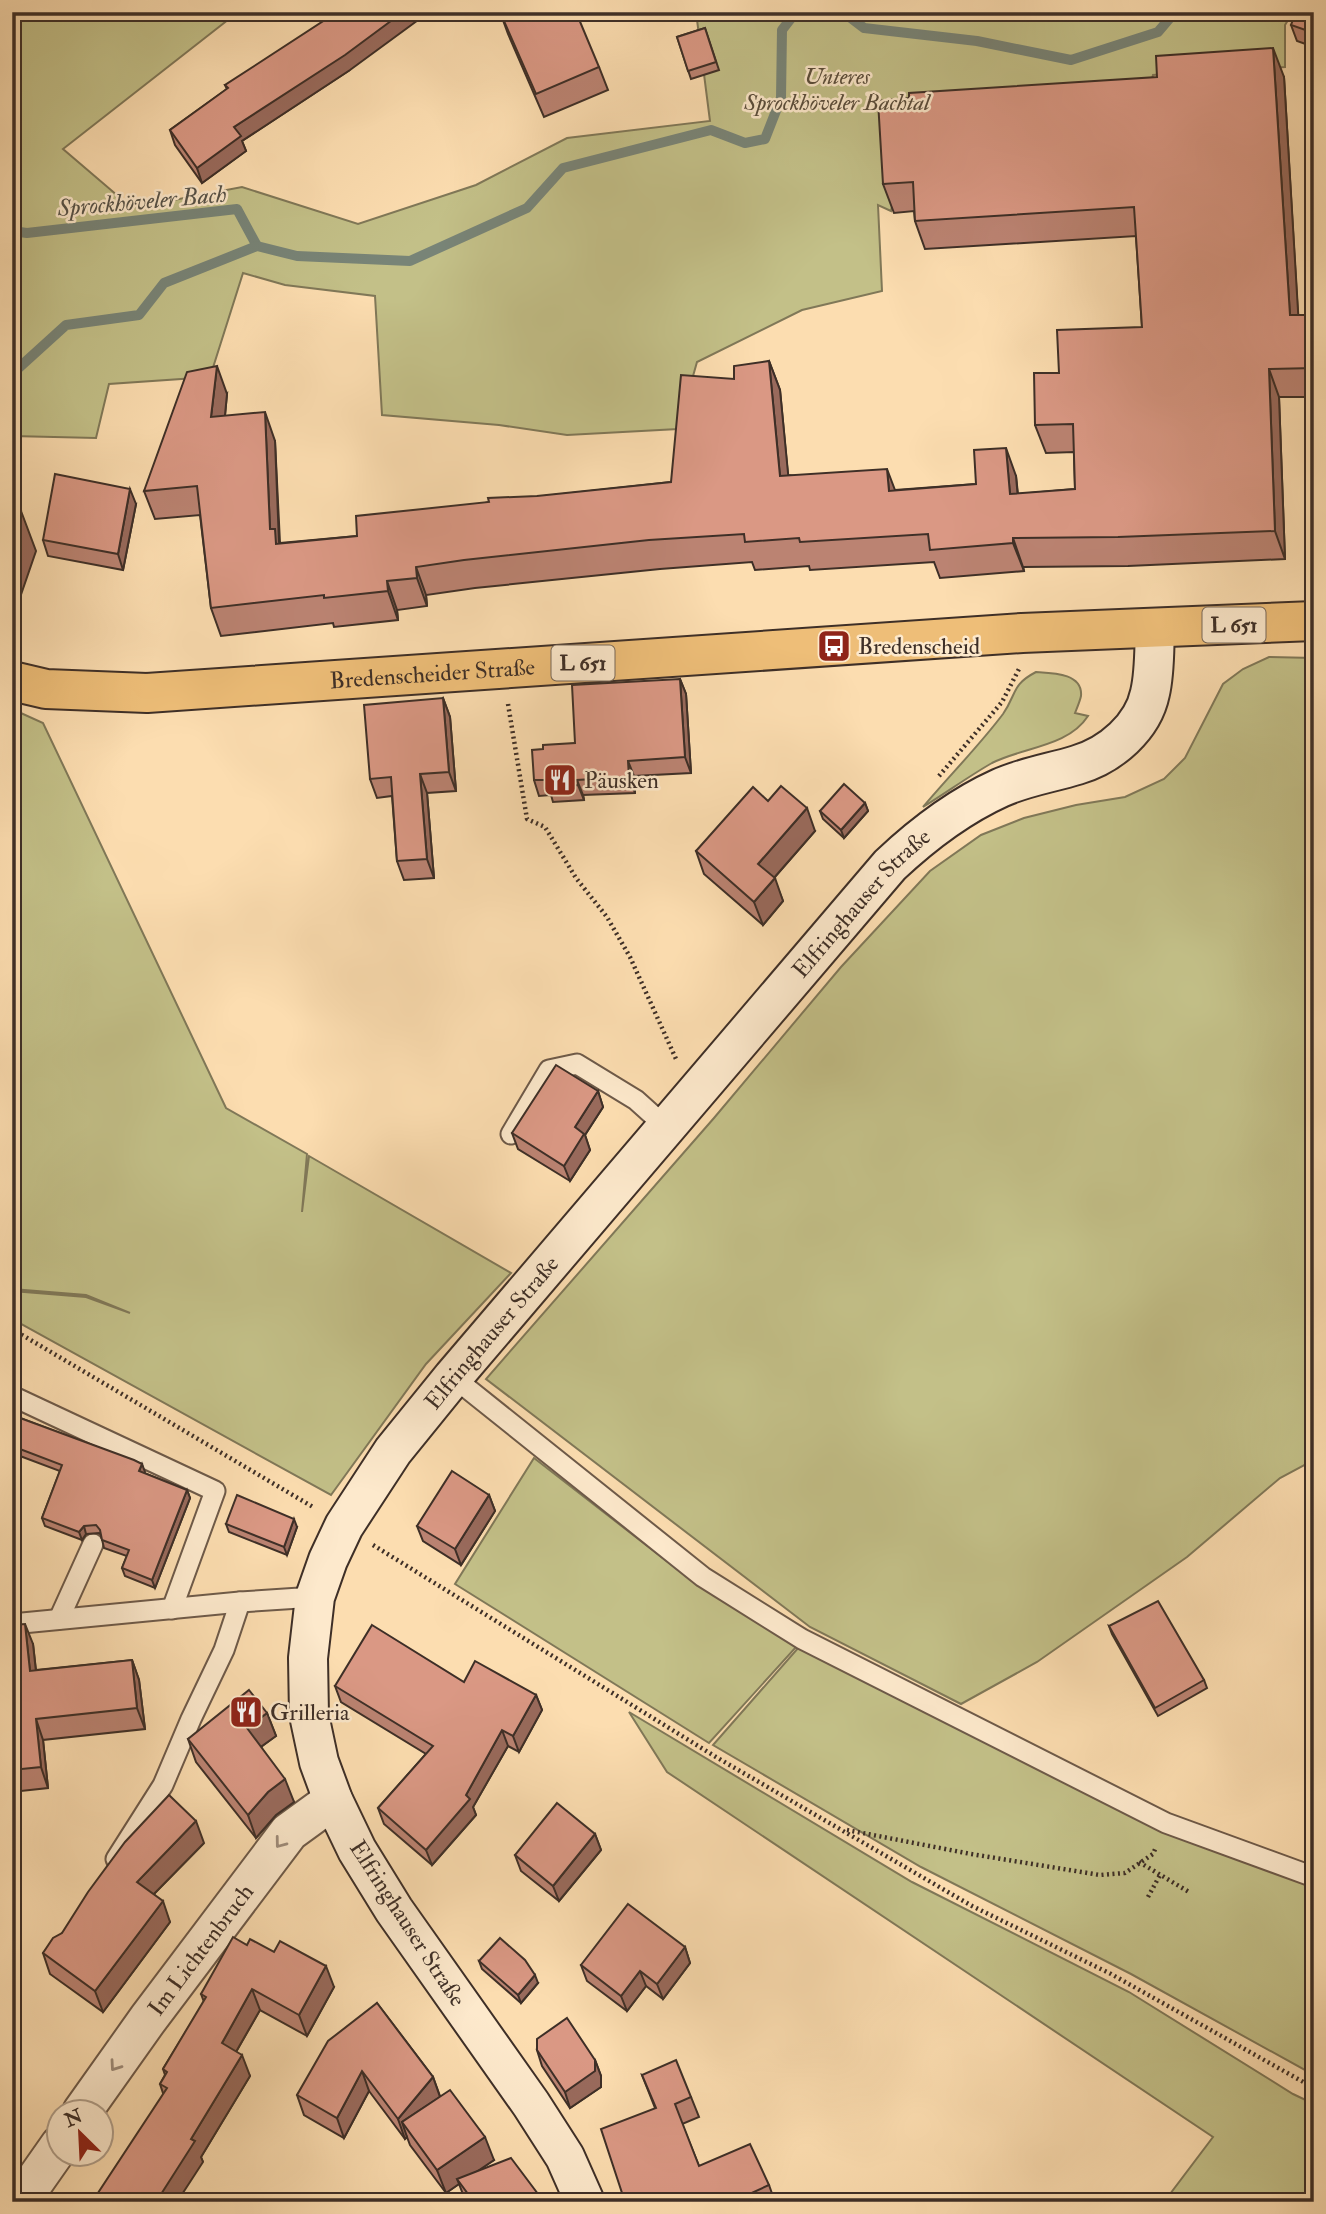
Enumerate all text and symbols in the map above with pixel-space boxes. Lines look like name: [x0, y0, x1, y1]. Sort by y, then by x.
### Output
park label: Unteres Sprockhöveler Bachtal: [743, 62, 931, 117]
water label: Sprockhöveler Bach: [55, 179, 228, 224]
road number: L 651: [1202, 608, 1266, 642]
bus stop icon: Bredenscheid: [815, 627, 853, 665]
place label: Bredenscheid: [858, 632, 980, 661]
road number: L 651: [552, 646, 614, 680]
street label: Bredenscheider Straße: [329, 652, 536, 695]
restaurant icon: Päusken: [541, 761, 579, 799]
place label: Päusken: [584, 766, 659, 795]
street label: Elfringhauser Straße: [786, 822, 937, 984]
street label: Elfringhauser Straße: [418, 1250, 565, 1416]
restaurant icon: Grilleria: [227, 1693, 265, 1731]
place label: Grilleria: [270, 1698, 350, 1727]
one-way arrow: [276, 1835, 289, 1848]
street label: Elfringhauser Straße: [343, 1835, 472, 2012]
street label: Im Lichtenbruch: [142, 1878, 260, 2022]
one-way arrow: [111, 2058, 123, 2071]
north arrow: [46, 2098, 116, 2168]
text: N: [60, 2104, 87, 2133]

